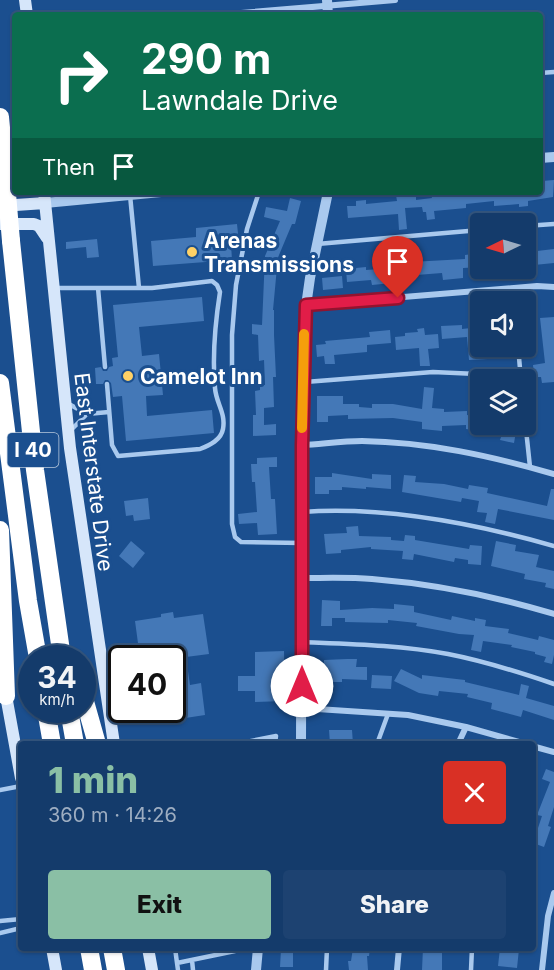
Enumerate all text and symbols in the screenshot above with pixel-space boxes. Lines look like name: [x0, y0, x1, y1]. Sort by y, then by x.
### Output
text: 290 m: [141, 33, 271, 84]
icon: right: [42, 36, 120, 114]
text: Lawndale Drive: [141, 84, 338, 117]
icon: arrive: [107, 150, 140, 183]
text: Then: [42, 154, 95, 180]
north arrow: [470, 213, 536, 279]
map controls: [470, 213, 536, 435]
place label: Arenas Transmissions: [204, 228, 354, 277]
pin: [372, 236, 423, 298]
marker: Arenas Transmissions: [185, 245, 199, 259]
icon: arrive: [381, 245, 414, 278]
button: sound: [470, 291, 536, 357]
place label: Camelot Inn: [140, 364, 263, 389]
marker: Camelot Inn: [121, 369, 135, 383]
button: layers: [470, 369, 536, 435]
street label: East Interstate Drive: [69, 371, 119, 573]
road number: I 40: [8, 433, 58, 467]
speed limit sign: 40: [108, 645, 186, 723]
position arrow: [270, 654, 334, 718]
text: 34: [37, 659, 77, 695]
text: km/h: [39, 690, 75, 709]
text: 1 min: [48, 758, 138, 802]
button: close: [443, 761, 506, 824]
text: 360 m · 14:26: [48, 803, 177, 827]
button: Exit: [48, 870, 271, 939]
button: Share: [283, 870, 506, 939]

